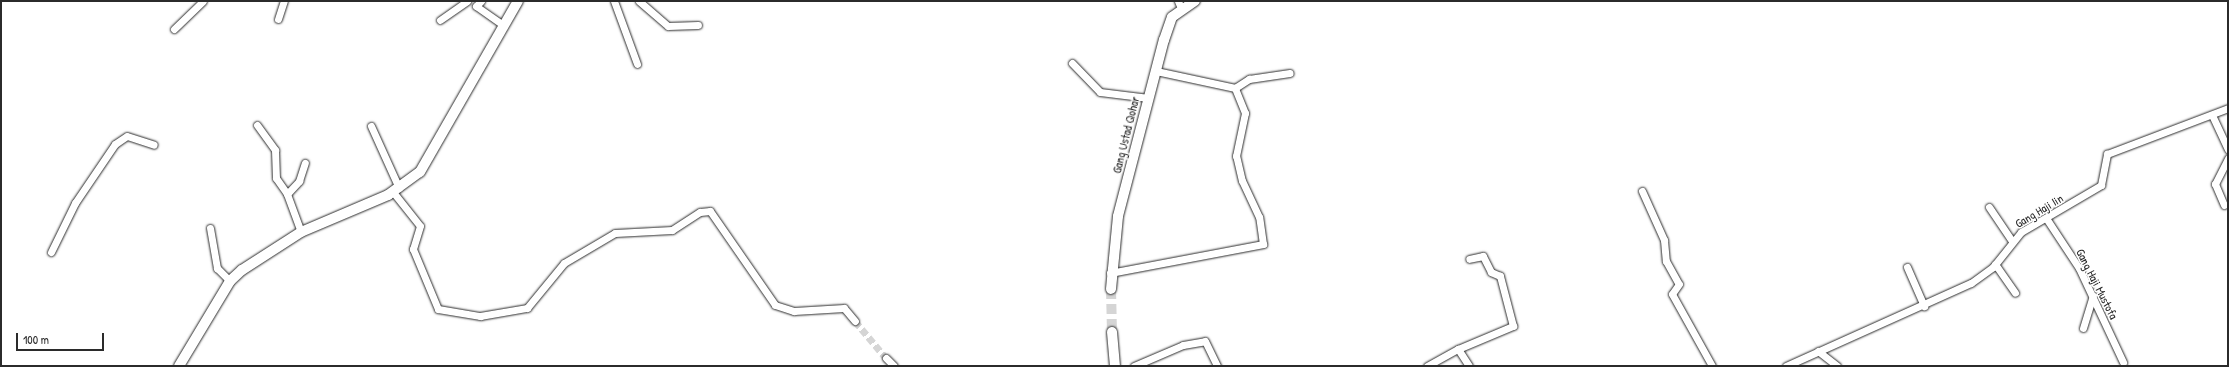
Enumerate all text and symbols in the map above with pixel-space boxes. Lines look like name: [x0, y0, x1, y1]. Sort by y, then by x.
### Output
street label: Gang Ustad Qohar: [1110, 95, 1142, 175]
street label: Gang Haji Iin: [2012, 191, 2066, 231]
street label: Gang Haji Mustofa: [2073, 246, 2121, 322]
scale bar: [18, 325, 106, 351]
text: 100 m: [23, 331, 49, 348]

